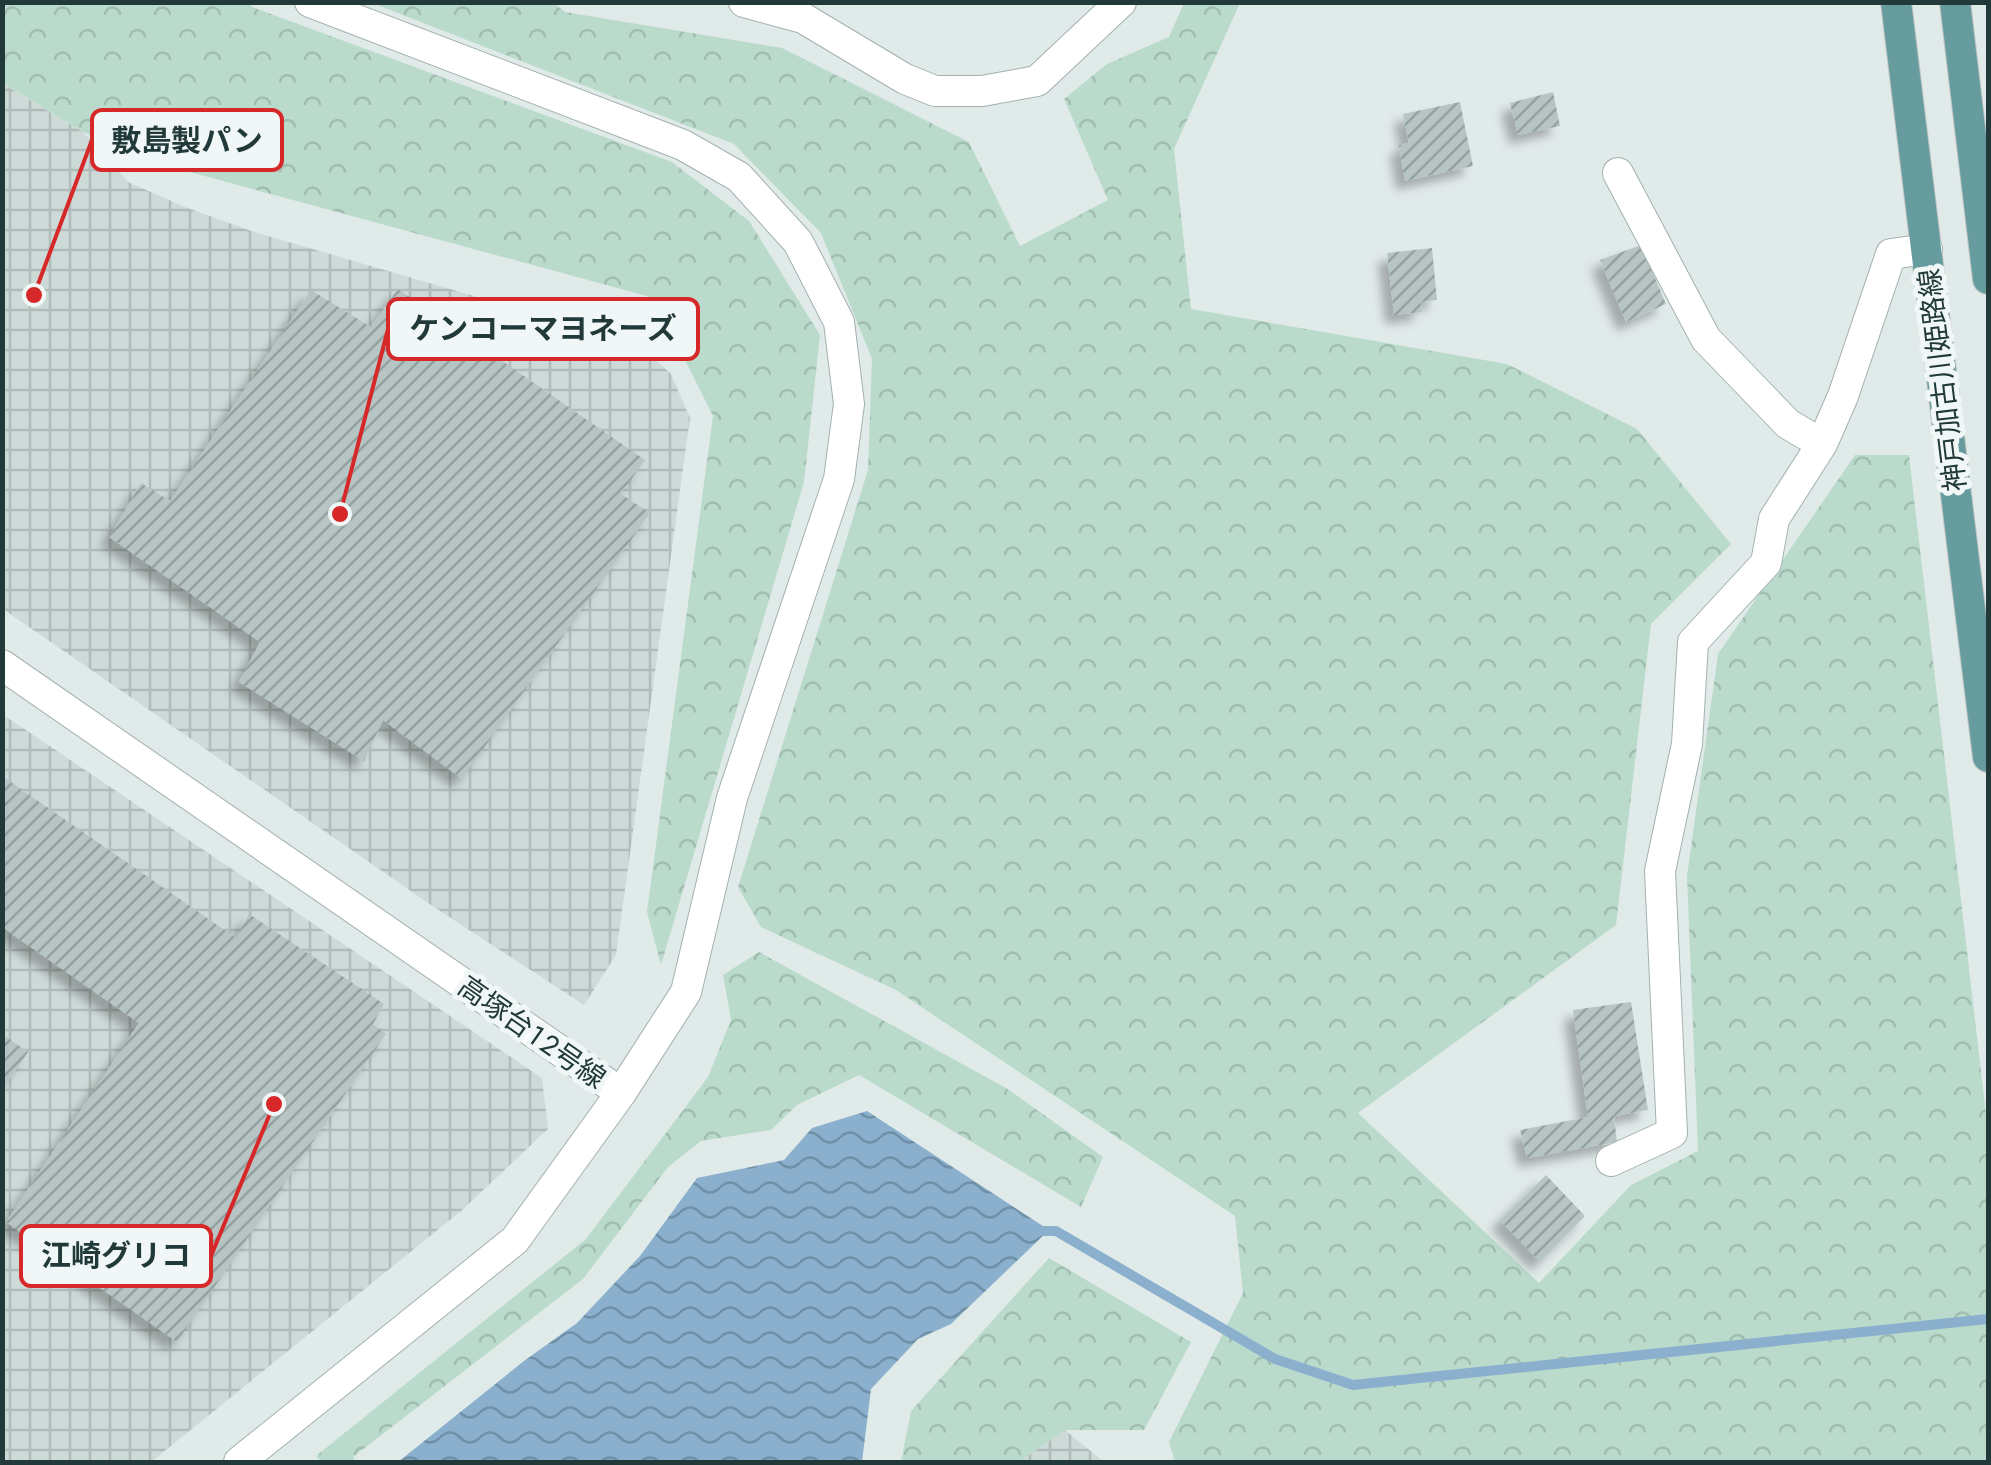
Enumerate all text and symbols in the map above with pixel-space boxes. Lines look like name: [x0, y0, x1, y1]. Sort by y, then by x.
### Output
callout: 敷島製パン: [92, 110, 282, 170]
text: 敷島製パン: [111, 119, 263, 162]
street label: 神戸加古川姫路線: [1908, 266, 1976, 494]
callout: ケンコーマヨネーズ: [388, 299, 698, 359]
text: ケンコーマヨネーズ: [409, 307, 677, 350]
street label: 高塚台１２号線: [449, 966, 614, 1099]
callout: 江崎グリコ: [21, 1226, 211, 1286]
text: 江崎グリコ: [41, 1234, 191, 1277]

